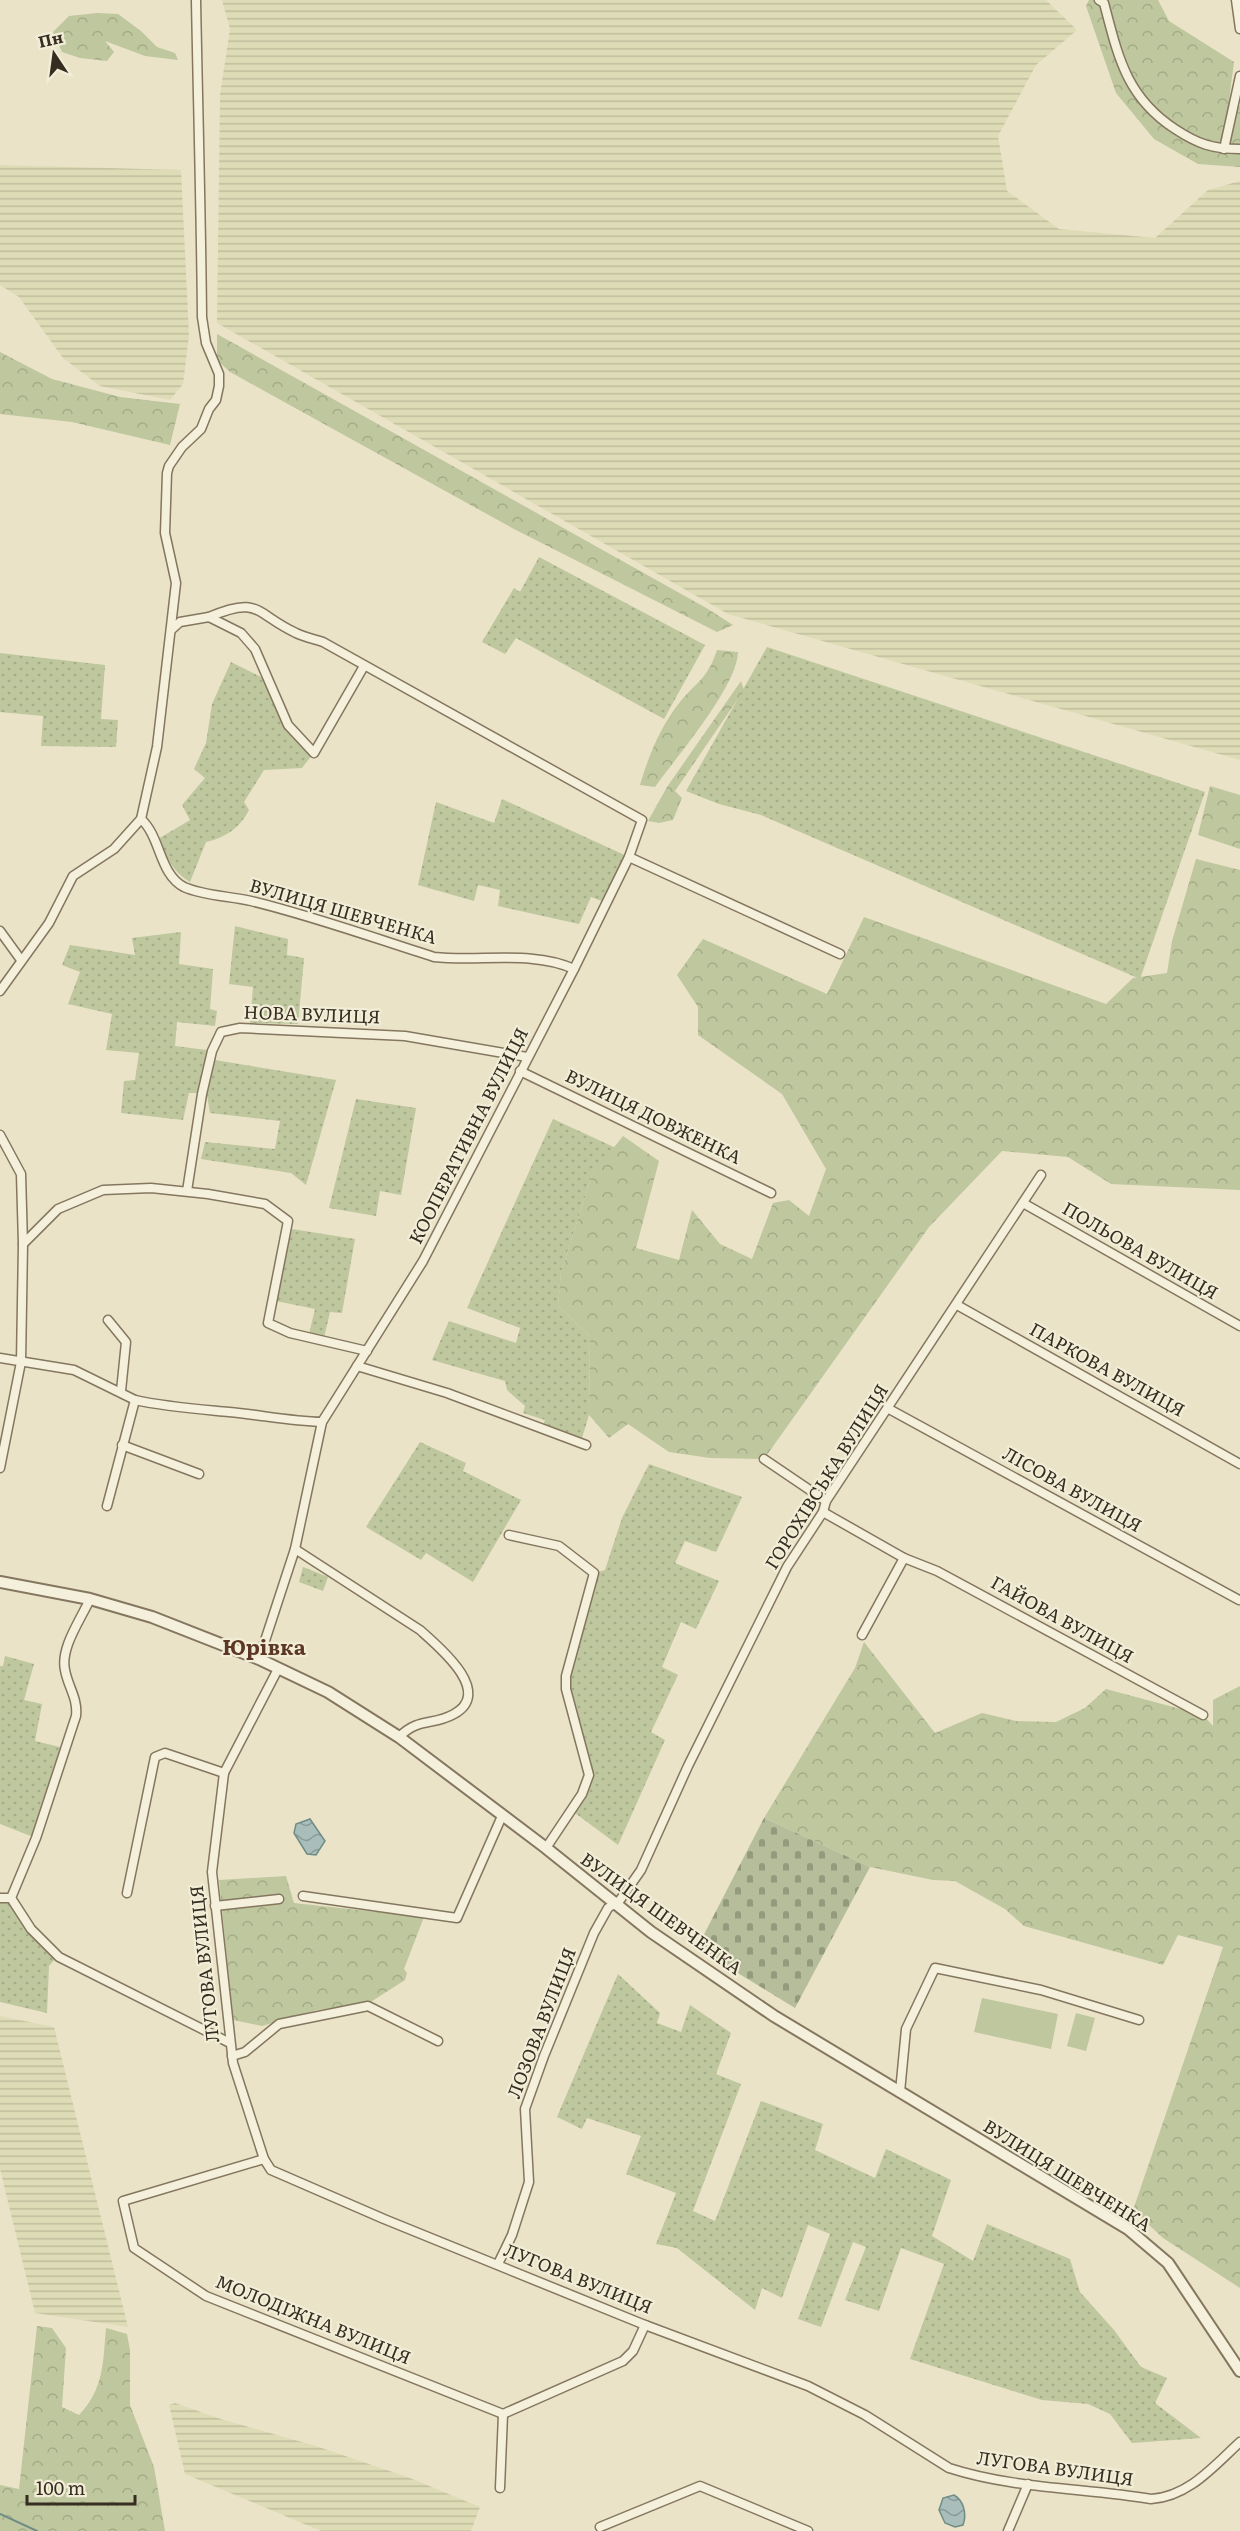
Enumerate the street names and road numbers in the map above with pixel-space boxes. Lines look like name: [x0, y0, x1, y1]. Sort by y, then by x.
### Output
street label: ВУЛИЦЯ ШЕВЧЕНКА: [247, 871, 440, 950]
street label: НОВА ВУЛИЦЯ: [243, 998, 381, 1029]
street label: КООПЕРАТИВНА ВУЛИЦЯ: [401, 1022, 534, 1248]
street label: ВУЛИЦЯ ДОВЖЕНКА: [561, 1061, 746, 1170]
street label: ПОЛЬОВА ВУЛИЦЯ: [1058, 1194, 1224, 1305]
street label: ПАРКОВА ВУЛИЦЯ: [1025, 1315, 1190, 1423]
street label: ГОРОХІВСЬКА ВУЛИЦЯ: [757, 1378, 894, 1574]
street label: ЛІСОВА ВУЛИЦЯ: [998, 1439, 1147, 1538]
street label: ГАЙОВА ВУЛИЦЯ: [986, 1568, 1139, 1669]
street label: ВУЛИЦЯ ШЕВЧЕНКА: [576, 1845, 748, 1981]
street label: ЛУГОВА ВУЛИЦЯ: [182, 1884, 225, 2044]
street label: ЛОЗОВА ВУЛИЦЯ: [499, 1943, 582, 2102]
street label: ВУЛИЦЯ ШЕВЧЕНКА: [978, 2112, 1157, 2238]
street label: ЛУГОВА ВУЛИЦЯ: [500, 2235, 657, 2320]
street label: МОЛОДІЖНА ВУЛИЦЯ: [212, 2267, 415, 2370]
street label: ЛУГОВА ВУЛИЦЯ: [975, 2443, 1135, 2492]

